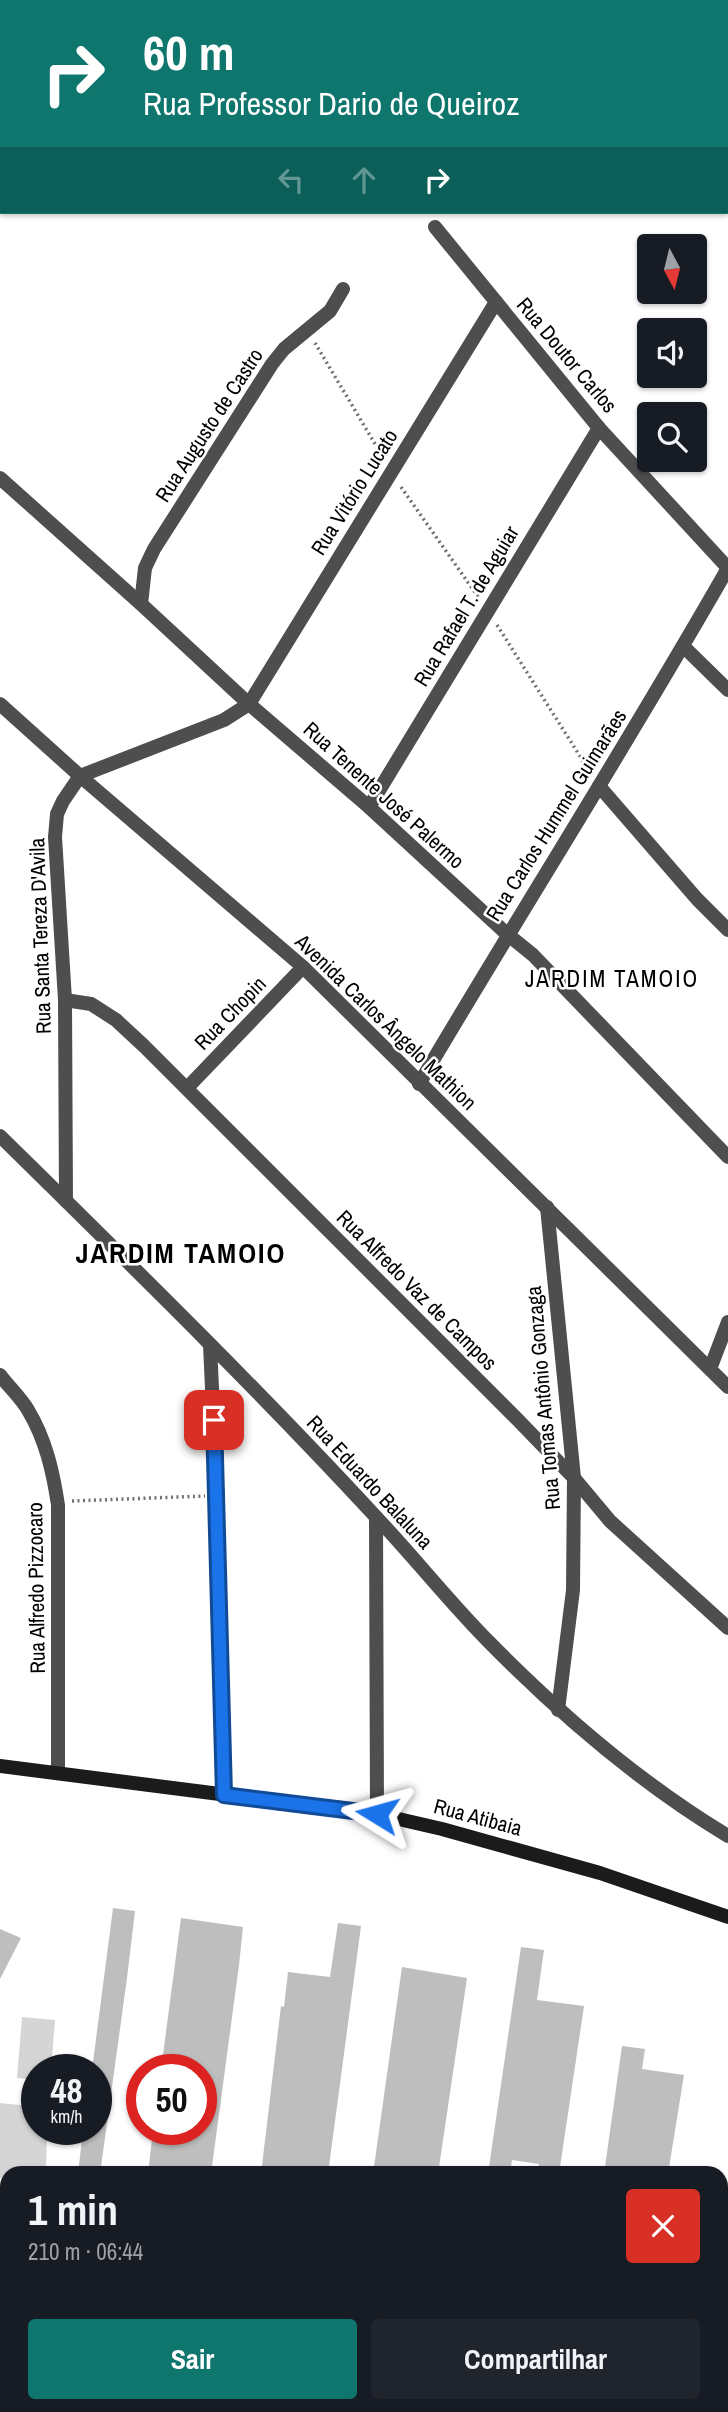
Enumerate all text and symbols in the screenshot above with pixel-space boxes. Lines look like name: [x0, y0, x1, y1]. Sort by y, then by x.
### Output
text: 60 m: [143, 19, 235, 85]
icon: right: [28, 28, 119, 119]
text: Rua Professor Dario de Queiroz: [143, 82, 519, 125]
icon: left: [272, 161, 310, 199]
icon: ahead: [345, 161, 383, 199]
icon: right: [418, 161, 456, 199]
north arrow: [637, 234, 707, 304]
map controls: [637, 234, 707, 472]
street label: Rua Doutor Carlos: [510, 291, 624, 419]
button: sound: [637, 318, 707, 388]
street label: Rua Augusto de Castro: [148, 342, 270, 508]
button: search: [637, 402, 707, 472]
street label: Rua Vitório Lucato: [304, 424, 404, 560]
street label: Rua Rafael T. de Aguiar: [407, 520, 526, 692]
street label: Rua Carlos Hummel Guimarães: [479, 703, 633, 927]
street label: Rua Tenente José Palermo: [297, 715, 471, 875]
street label: Rua Santa Tereza D'Avila: [22, 837, 58, 1034]
street label: Avenida Carlos Ângelo Mathion: [288, 927, 483, 1116]
district label: JARDIM TAMOIO: [525, 963, 699, 994]
street label: Rua Chopin: [188, 970, 272, 1056]
street label: Rua Alfredo Vaz de Campos: [330, 1203, 504, 1377]
district label: JARDIM TAMOIO: [76, 1234, 286, 1272]
street label: Rua Tomas Antônio Gonzaga: [519, 1284, 567, 1511]
pin: [184, 1390, 244, 1450]
icon: arrive: [195, 1401, 233, 1439]
street label: Rua Eduardo Balaluna: [300, 1409, 440, 1556]
street label: Rua Alfredo Pizzocaro: [20, 1502, 52, 1674]
position arrow: [340, 1777, 414, 1851]
street label: Rua Atibaia: [431, 1791, 526, 1843]
speed limit sign: 50: [126, 2054, 217, 2145]
text: 48: [51, 2067, 82, 2114]
text: km/h: [51, 2104, 83, 2129]
text: 1 min: [28, 2182, 118, 2238]
button: close: [626, 2189, 700, 2263]
text: 210 m · 06:44: [28, 2236, 143, 2267]
button: Sair: [28, 2319, 357, 2399]
button: Compartilhar: [371, 2319, 700, 2399]

